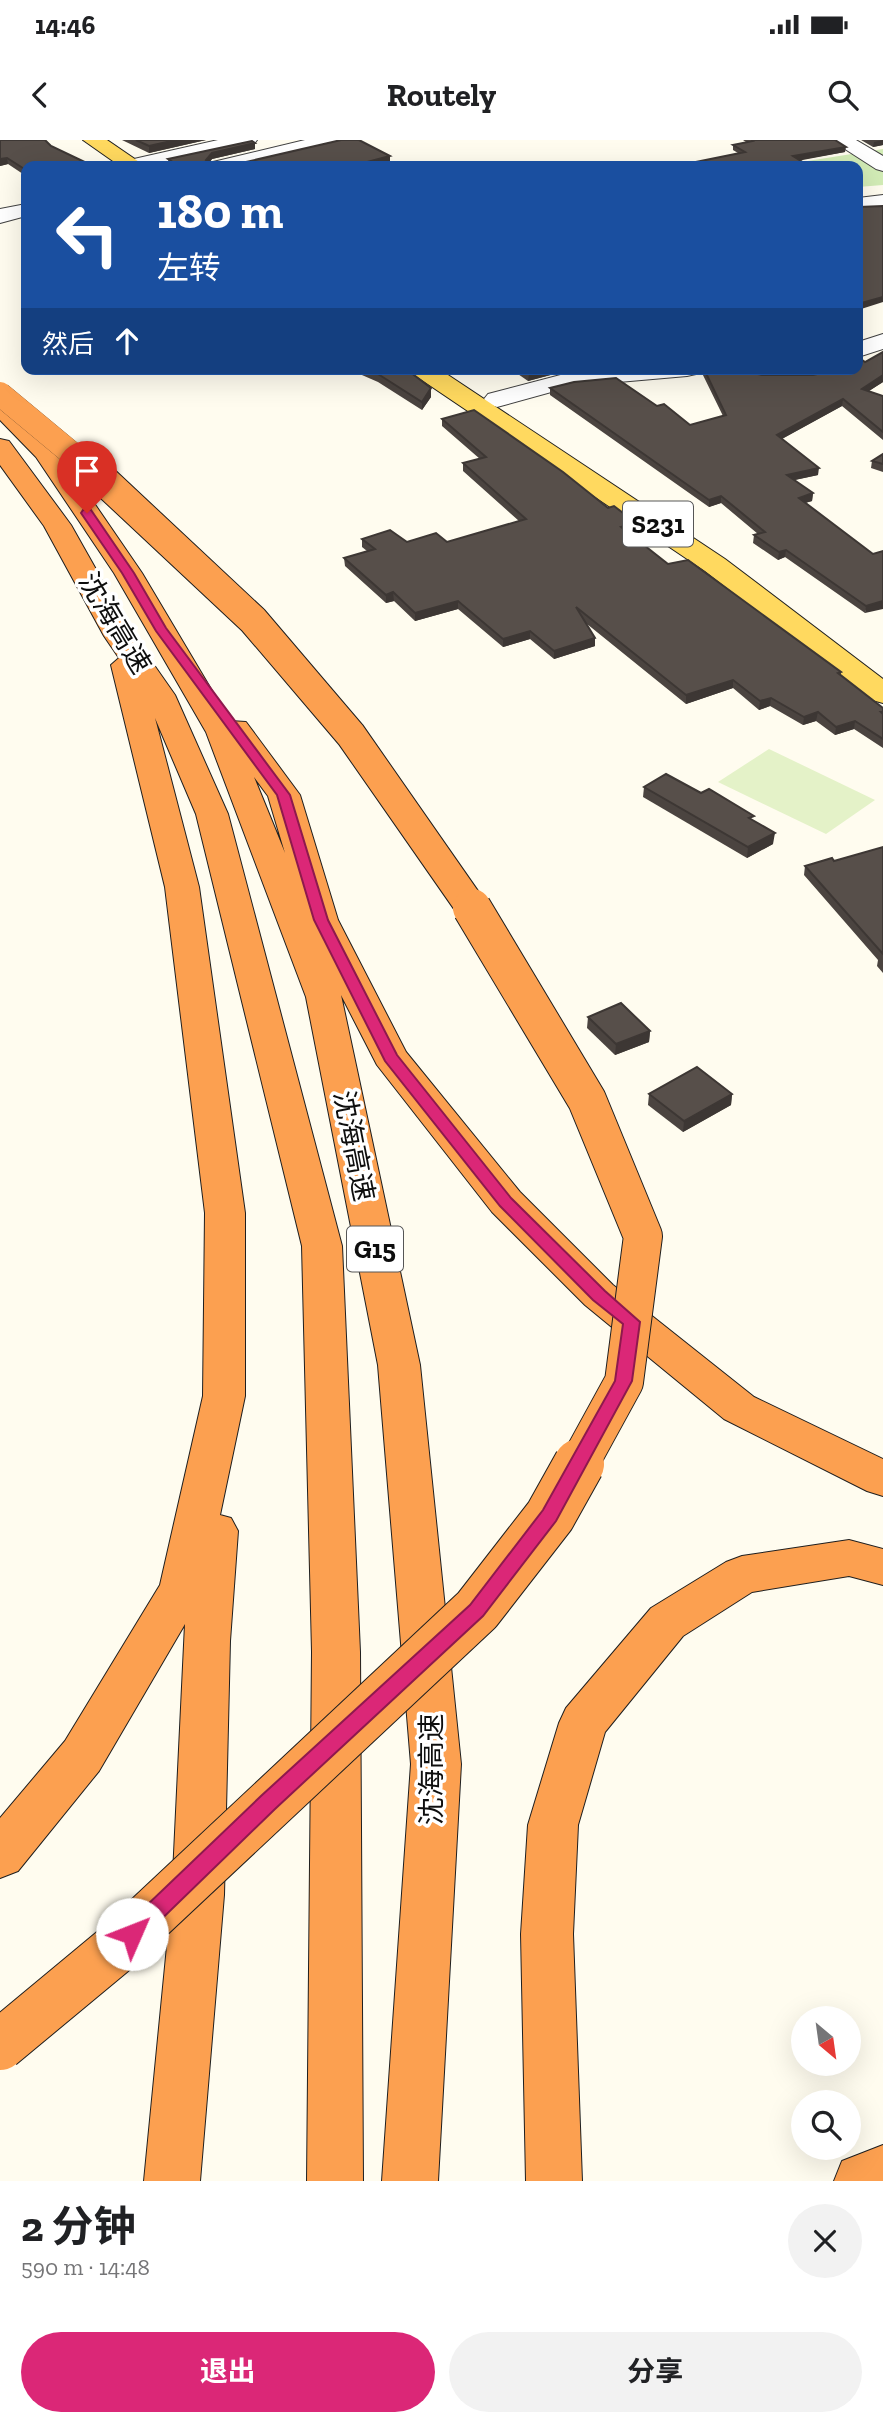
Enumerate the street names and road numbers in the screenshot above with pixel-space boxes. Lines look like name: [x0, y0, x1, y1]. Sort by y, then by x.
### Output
road number: S231: [623, 502, 693, 546]
street label: 沈海高速: [72, 566, 158, 680]
street label: 沈海高速: [327, 1088, 381, 1204]
road number: G15: [347, 1226, 403, 1272]
street label: 沈海高速: [415, 1713, 448, 1825]

